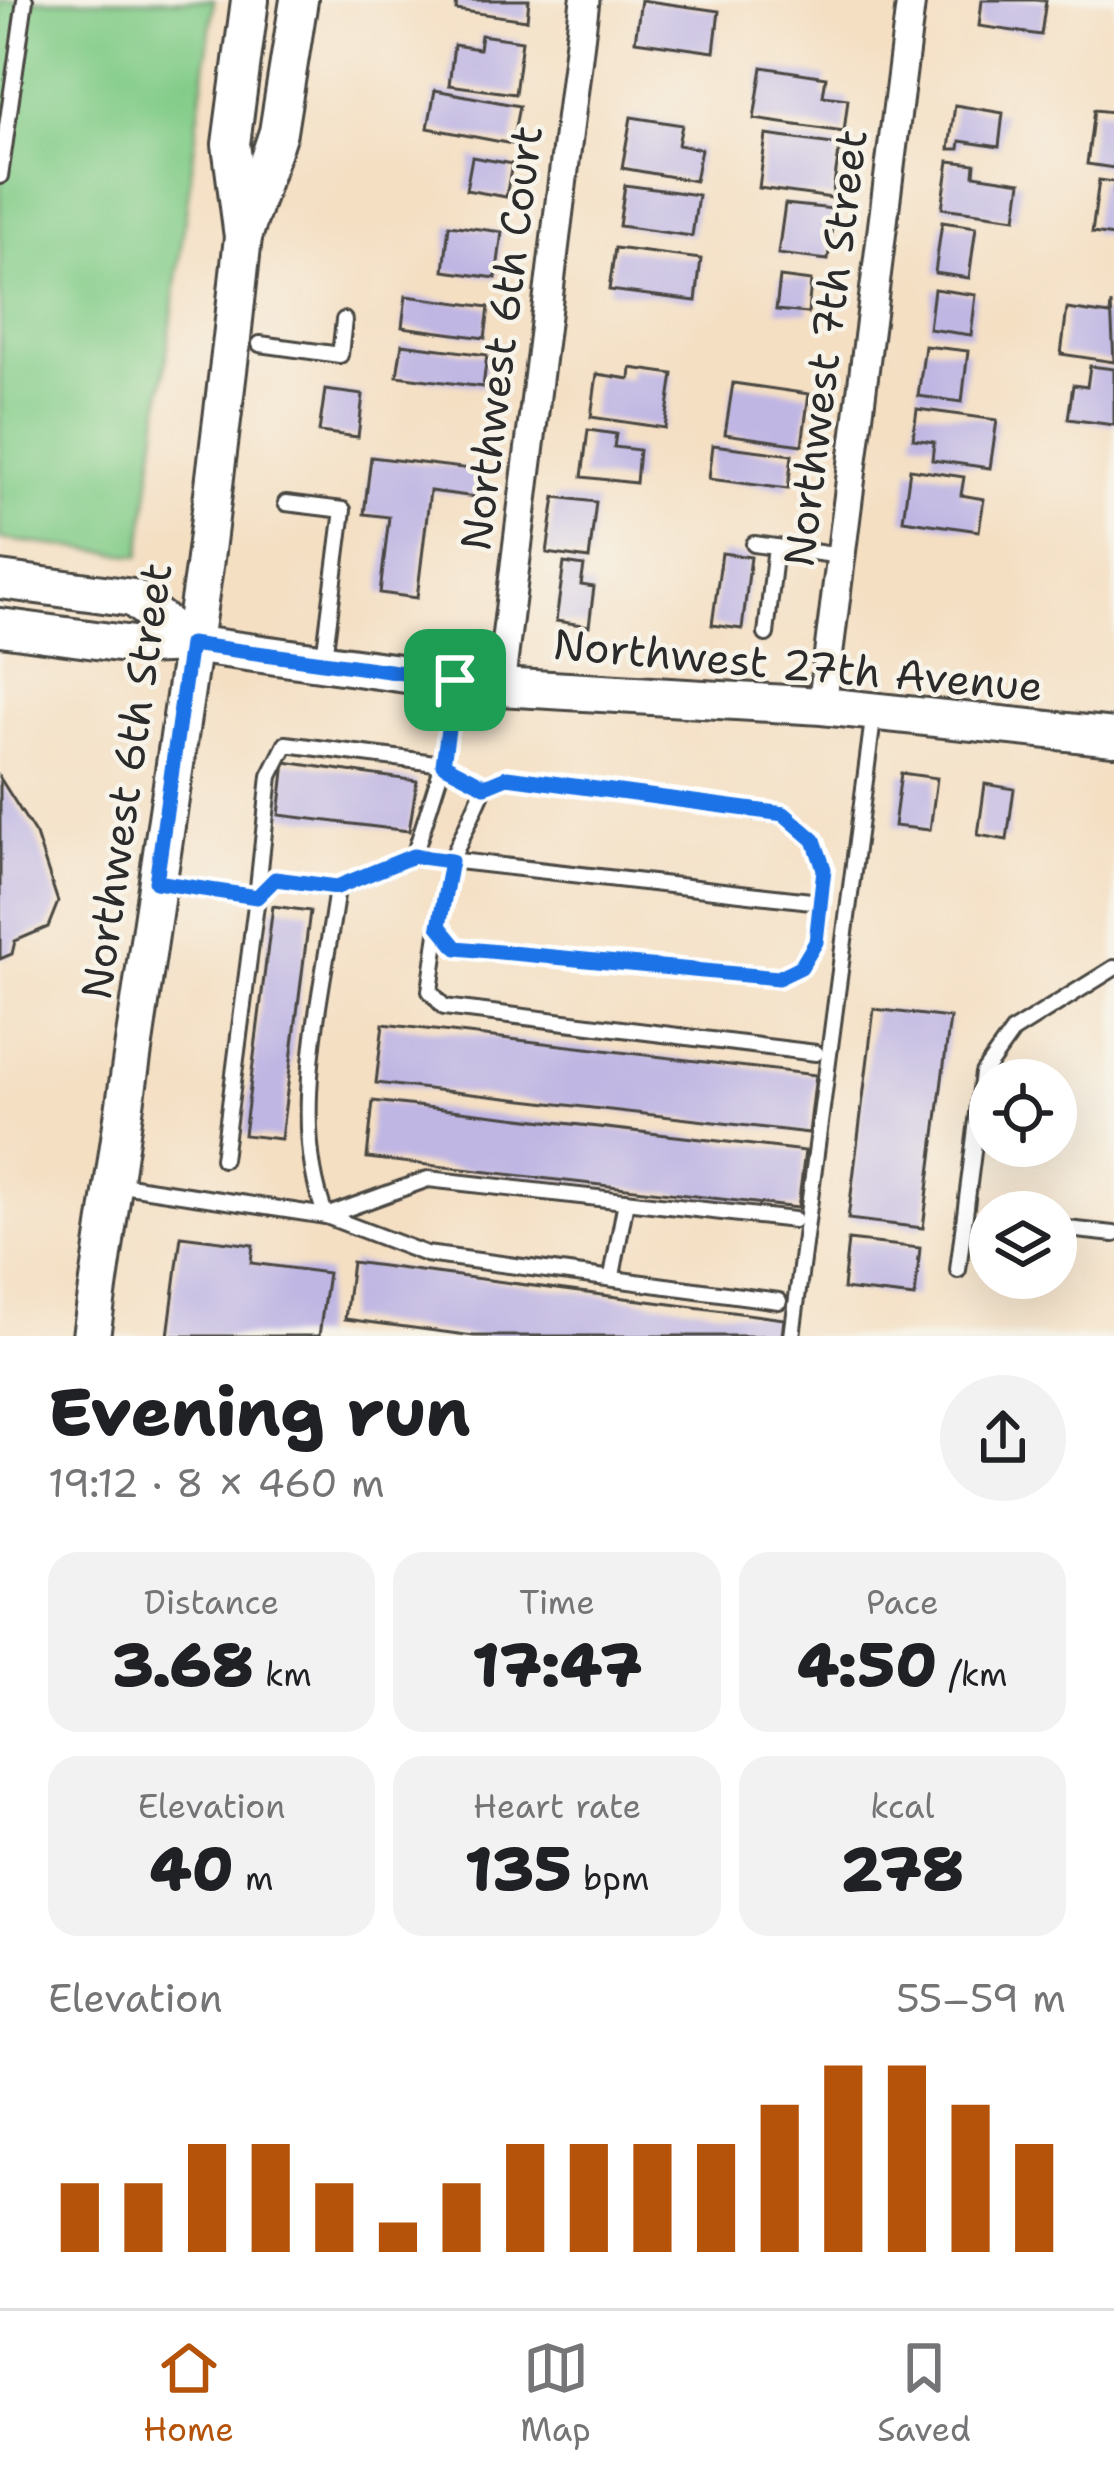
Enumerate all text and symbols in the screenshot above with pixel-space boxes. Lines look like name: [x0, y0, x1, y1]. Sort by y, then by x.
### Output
street label: Northwest 6th Court: [447, 122, 555, 554]
street label: Northwest 7th Street: [770, 126, 880, 570]
street label: Northwest 6th Street: [68, 559, 184, 1003]
street label: Northwest 27th Avenue: [551, 616, 1045, 714]
pin: [404, 629, 506, 731]
icon: arrive: [422, 647, 488, 713]
map controls: [969, 1059, 1077, 1299]
button: locate: [969, 1059, 1077, 1167]
button: layers: [969, 1191, 1077, 1299]
text: Evening run: [48, 1368, 471, 1456]
button: share: [940, 1375, 1066, 1501]
text: 19:12 · 8 × 460 m: [48, 1457, 385, 1509]
text: Distance: [144, 1580, 279, 1625]
text: Time: [519, 1580, 595, 1625]
text: Pace: [866, 1580, 939, 1625]
text: 3.68: [112, 1625, 254, 1705]
text: 17:47: [472, 1625, 642, 1705]
text: 4:50: [797, 1625, 937, 1705]
text: km: [254, 1652, 312, 1697]
text: /km: [937, 1652, 1007, 1697]
text: Elevation: [138, 1784, 286, 1829]
text: Heart rate: [473, 1784, 641, 1829]
text: kcal: [870, 1784, 934, 1829]
text: 40: [150, 1829, 234, 1909]
text: 135: [465, 1829, 572, 1909]
text: 278: [841, 1829, 964, 1909]
text: m: [234, 1856, 274, 1901]
text: bpm: [572, 1856, 649, 1901]
text: Elevation: [48, 1972, 223, 2024]
text: 55–59 m: [896, 1972, 1066, 2024]
tab: Home: [143, 2335, 234, 2452]
tab: Map: [520, 2335, 591, 2452]
tab: Saved: [877, 2335, 971, 2452]

